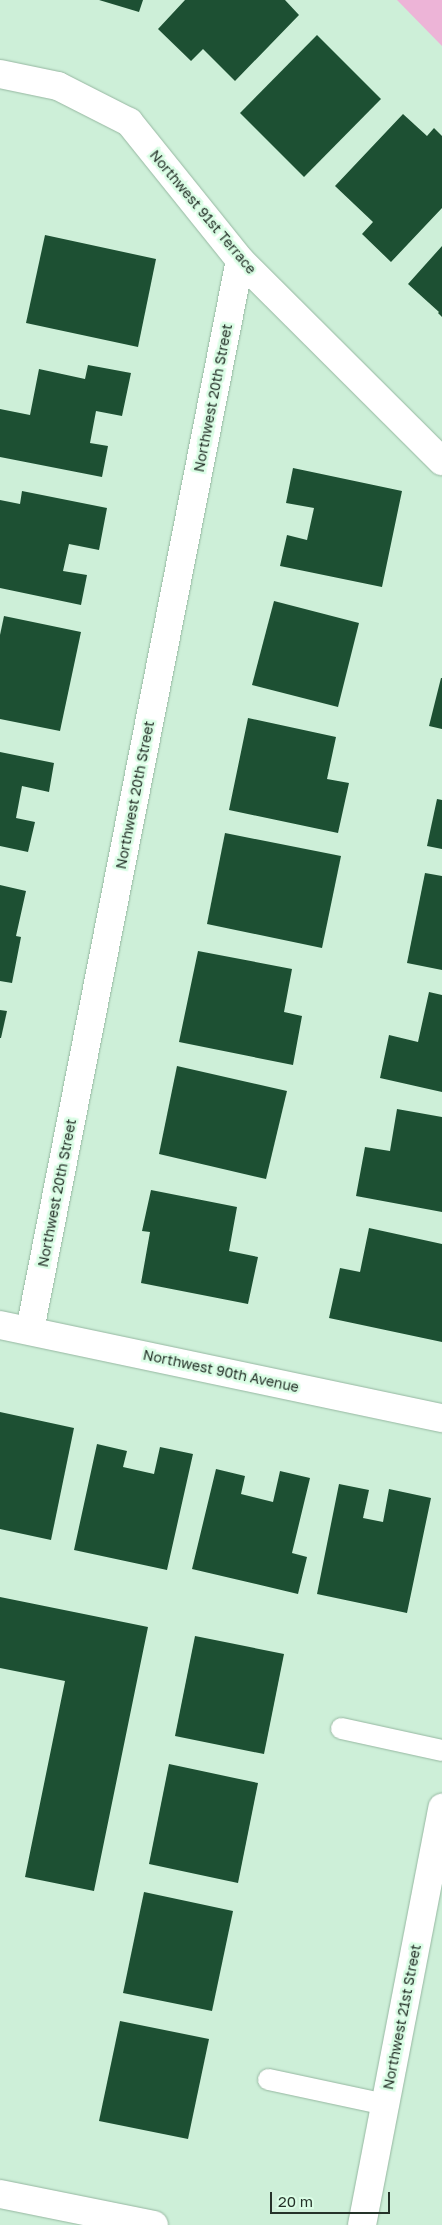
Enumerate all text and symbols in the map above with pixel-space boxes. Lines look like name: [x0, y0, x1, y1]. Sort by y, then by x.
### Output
street label: Northwest 91st Terrace: [146, 147, 260, 277]
street label: Northwest 20th Street: [190, 322, 236, 474]
street label: Northwest 20th Street: [112, 719, 158, 871]
street label: Northwest 20th Street: [34, 1117, 80, 1269]
street label: Northwest 90th Avenue: [142, 1346, 300, 1396]
street label: Northwest 21st Street: [380, 1943, 424, 2091]
scale bar: [272, 2182, 392, 2214]
text: 20 m: [278, 2192, 313, 2210]

